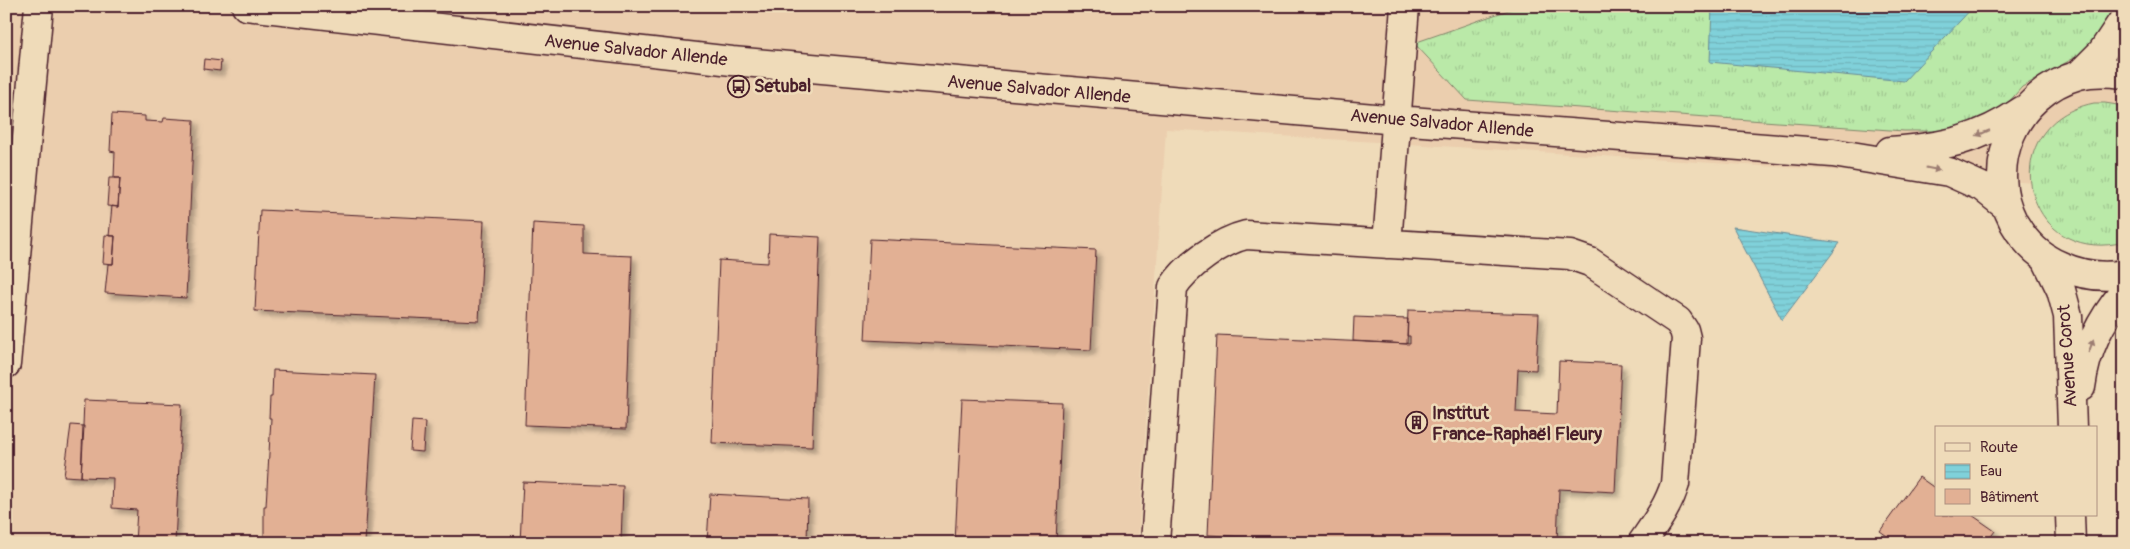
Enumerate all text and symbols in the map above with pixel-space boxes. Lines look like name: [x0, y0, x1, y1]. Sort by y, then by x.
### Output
street label: Avenue Salvador Allende: [543, 29, 729, 72]
street label: Avenue Salvador Allende: [946, 70, 1132, 109]
bus stop icon: Setubal: [726, 74, 750, 98]
place label: Setubal: [754, 75, 811, 98]
street label: Avenue Salvador Allende: [1349, 104, 1535, 143]
one-way arrow: [1976, 130, 1990, 138]
one-way arrow: [1926, 165, 1942, 173]
street label: Avenue Corot: [2052, 303, 2083, 408]
one-way arrow: [2087, 338, 2095, 353]
place label: Institut France-Raphaël Fleury: [1432, 402, 1602, 446]
building icon: Institut France-Raphaël Fleury: [1404, 411, 1428, 435]
legend: [1935, 426, 2098, 516]
text: Route: [1980, 438, 2018, 457]
text: Eau: [1980, 462, 2002, 481]
text: Bâtiment: [1980, 488, 2040, 507]

